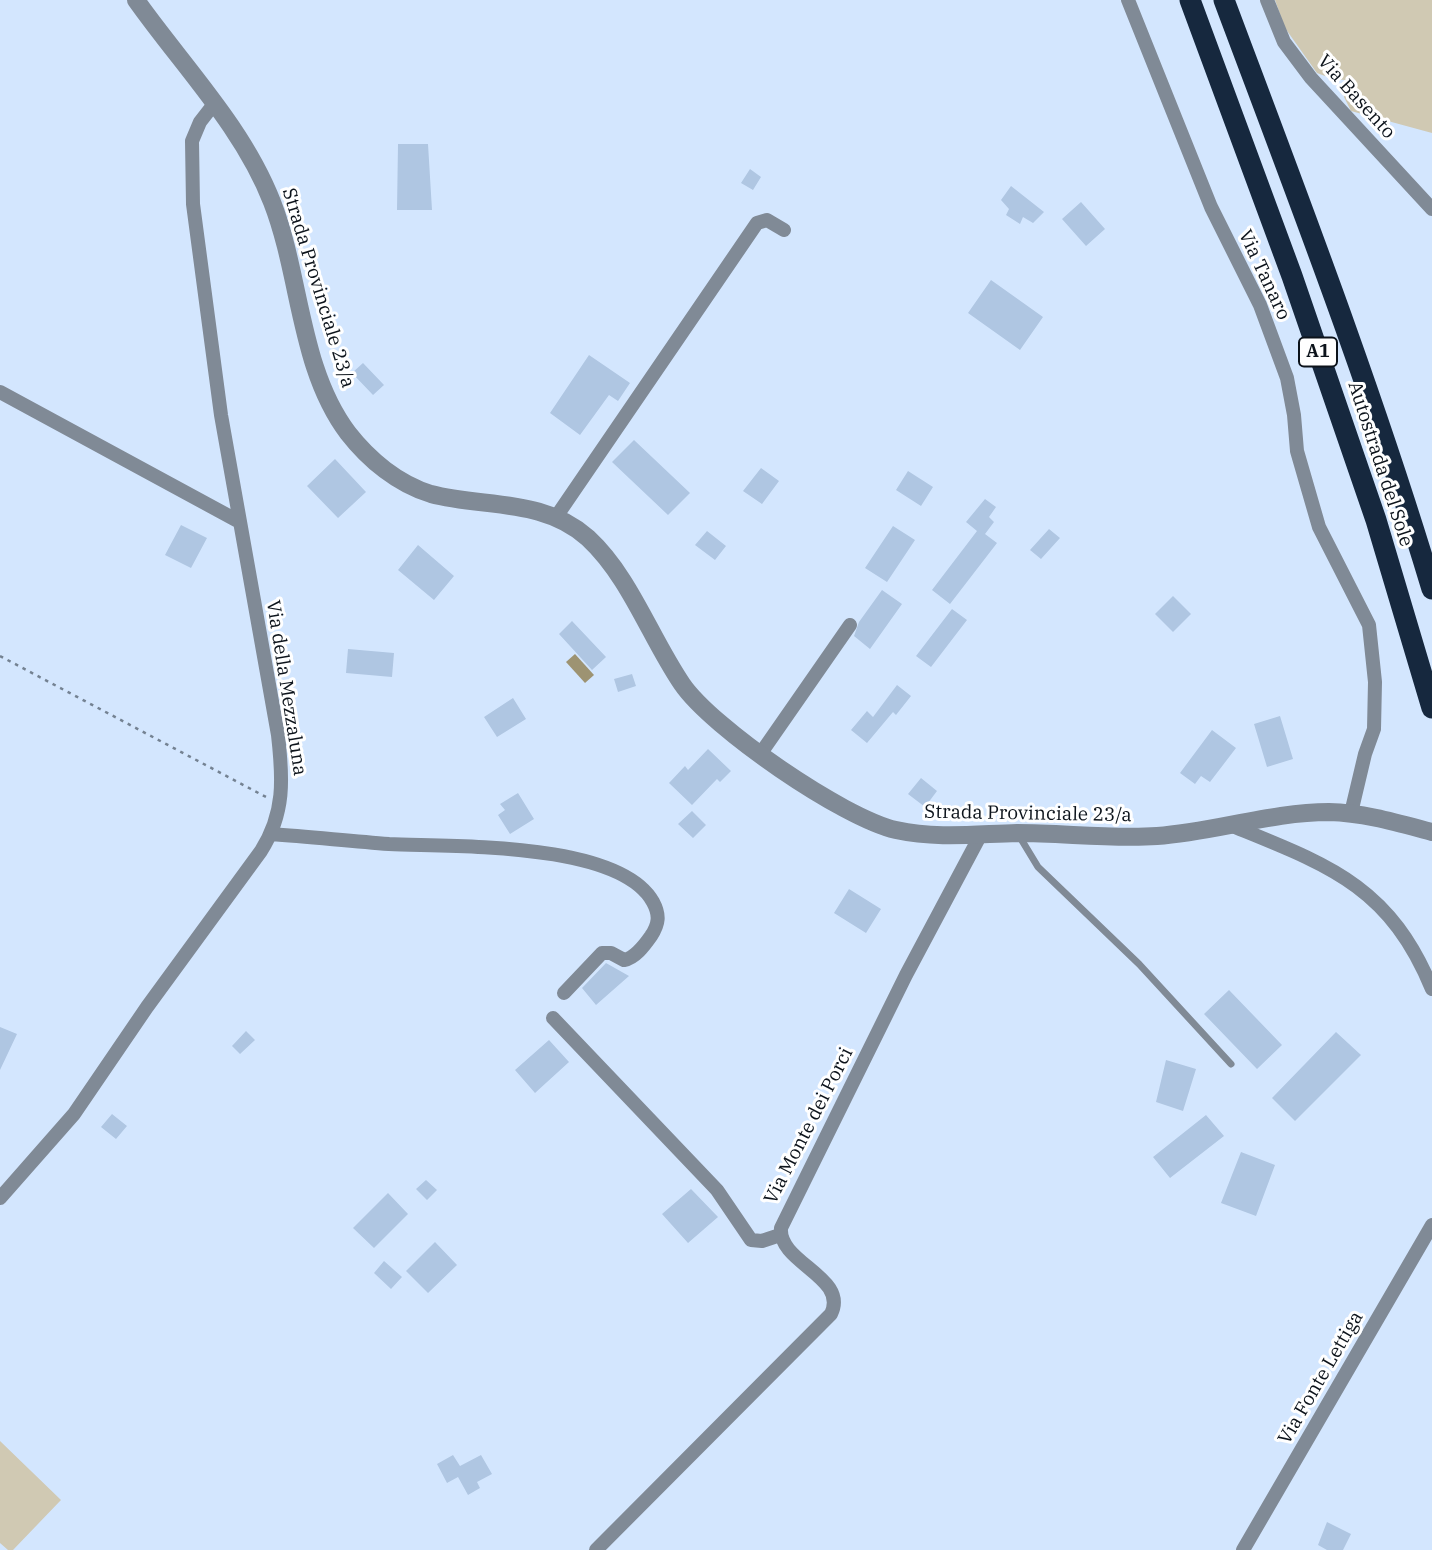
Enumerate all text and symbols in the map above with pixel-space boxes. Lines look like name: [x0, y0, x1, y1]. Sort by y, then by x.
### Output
street label: Via Basento: [1312, 50, 1400, 144]
street label: Strada Provinciale 23/a: [277, 185, 359, 391]
street label: Via Tanaro: [1233, 226, 1295, 324]
road number: A1: [1299, 338, 1337, 366]
street label: Autostrada del Sole: [1343, 378, 1417, 550]
street label: Via della Mezzaluna: [261, 599, 311, 777]
street label: Strada Provinciale 23/a: [924, 801, 1132, 827]
street label: Via Monte dei Porci: [760, 1044, 858, 1208]
street label: Via Fonte Lettiga: [1274, 1308, 1368, 1448]

